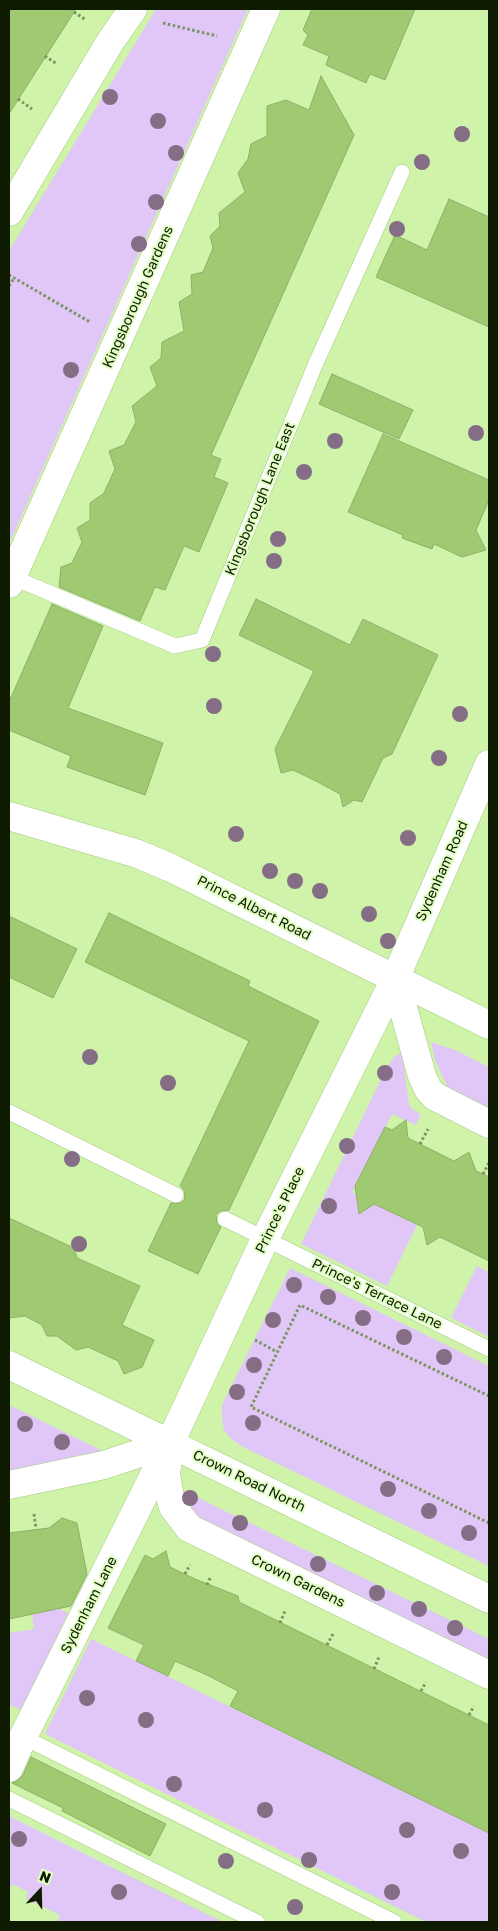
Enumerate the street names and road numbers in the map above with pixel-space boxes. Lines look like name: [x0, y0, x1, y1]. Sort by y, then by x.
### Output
street label: Kingsborough Gardens: [99, 223, 177, 371]
street label: Kingsborough Lane East: [222, 420, 298, 578]
street label: Sydenham Road: [412, 818, 472, 924]
street label: Prince Albert Road: [194, 872, 314, 944]
street label: Prince's Place: [252, 1164, 308, 1256]
street label: Prince's Terrace Lane: [309, 1255, 445, 1333]
street label: Crown Road North: [190, 1446, 308, 1516]
street label: Crown Gardens: [248, 1551, 348, 1611]
street label: Sydenham Lane: [57, 1554, 121, 1656]

